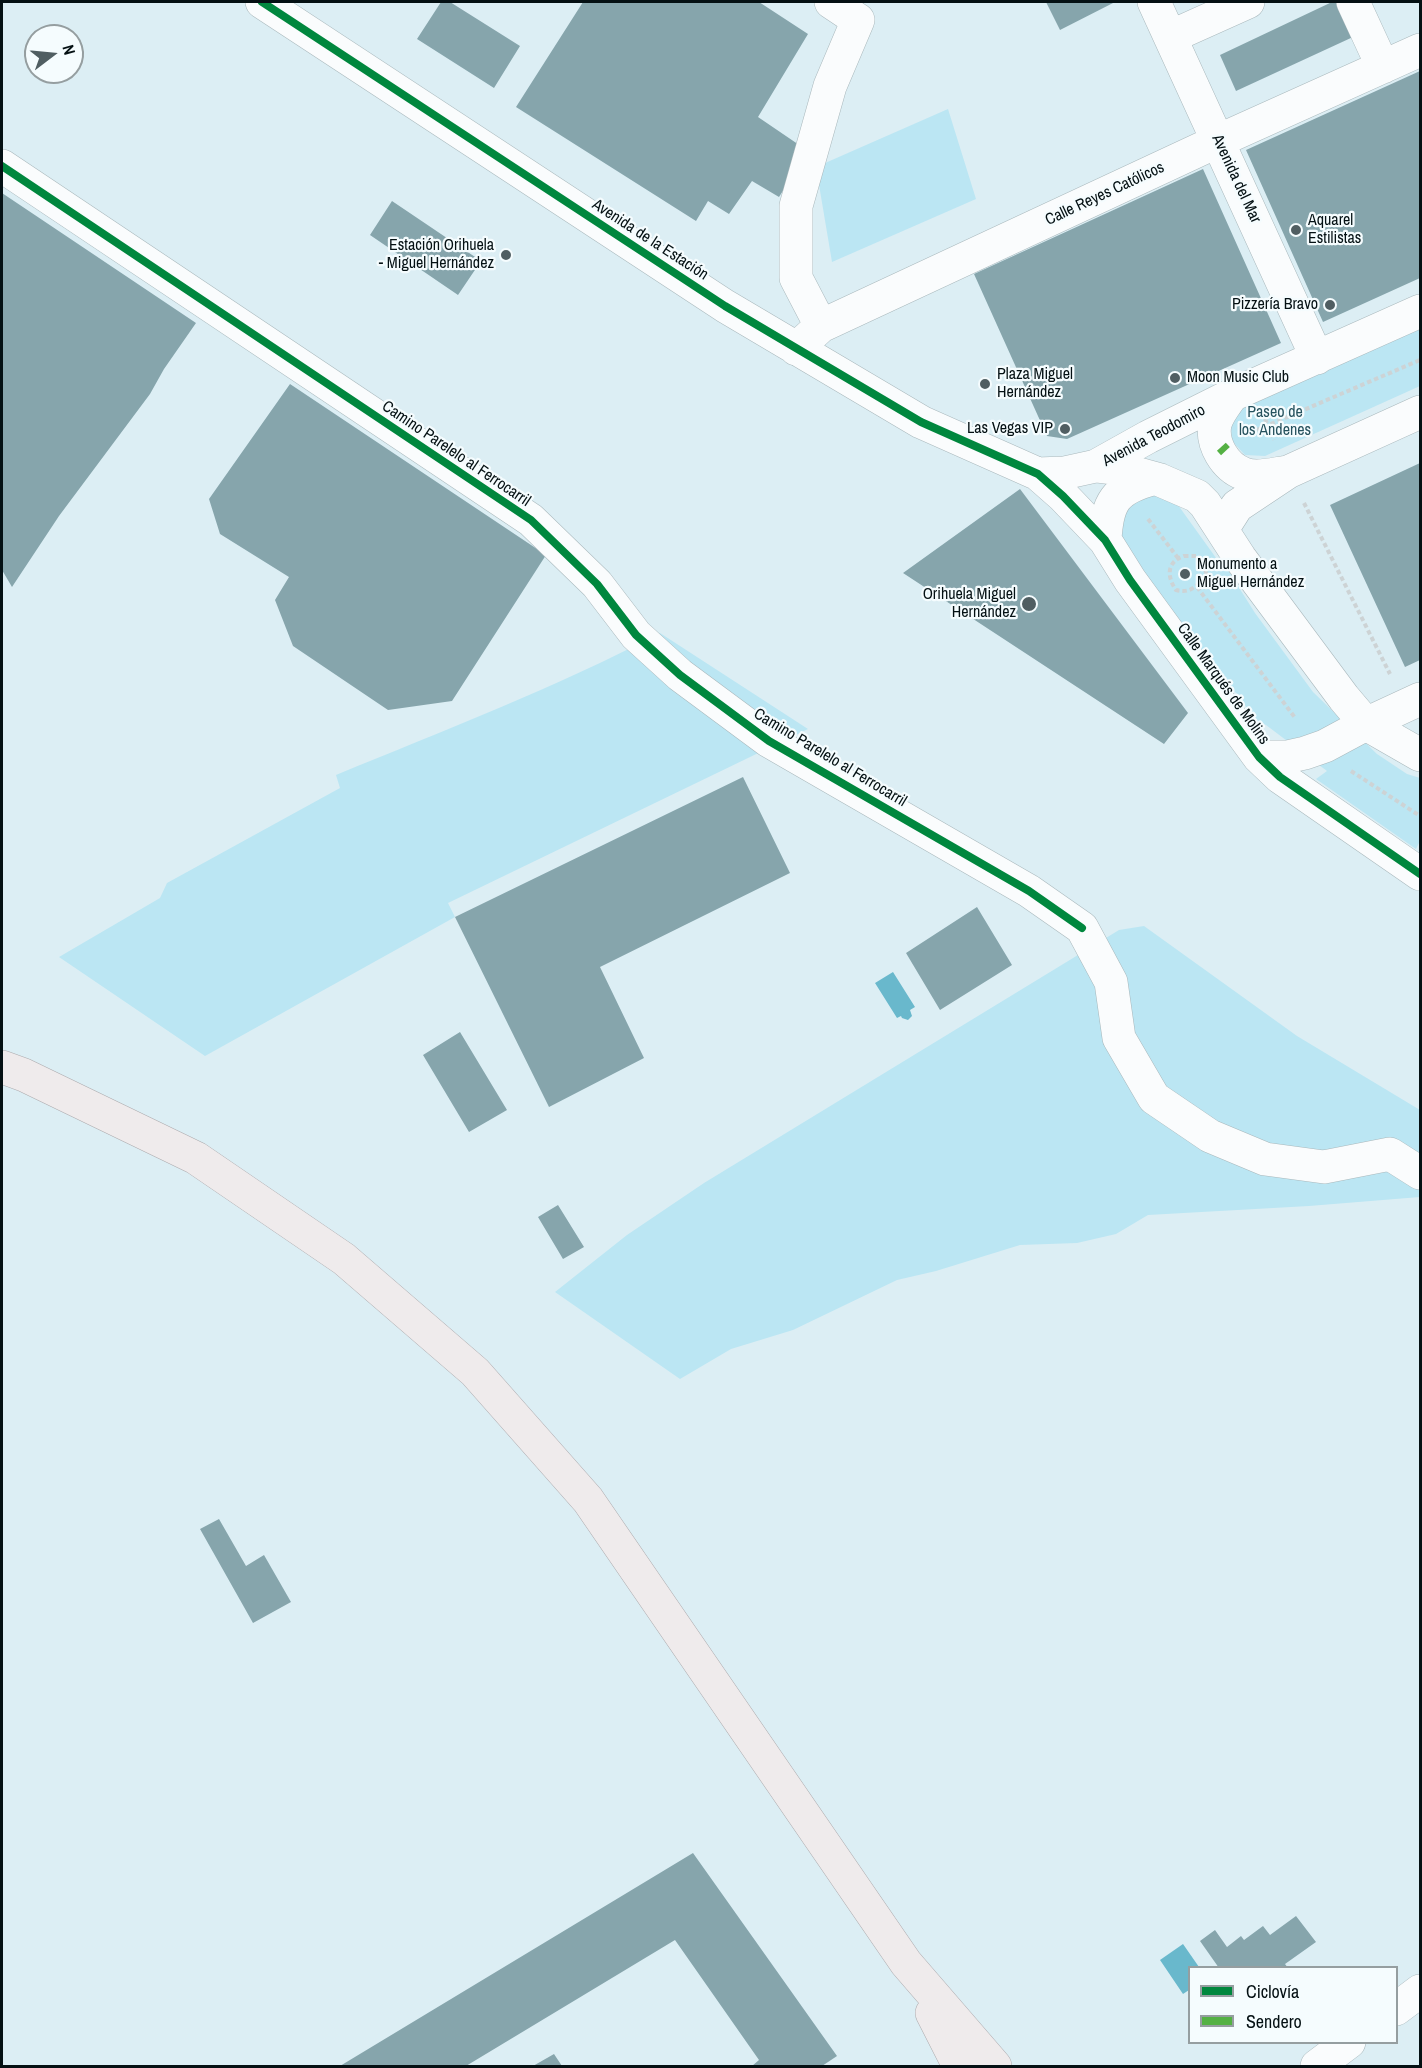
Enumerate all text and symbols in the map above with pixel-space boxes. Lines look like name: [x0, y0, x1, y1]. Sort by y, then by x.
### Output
north arrow: [24, 24, 84, 84]
text: N: [57, 42, 81, 57]
street label: Avenida del Mar: [1207, 132, 1265, 226]
street label: Calle Reyes Católicos: [1042, 158, 1168, 230]
street label: Avenida de la Estación: [588, 195, 712, 285]
place label: Aquarel Estilistas: [1308, 211, 1361, 249]
marker: Aquarel Estilistas: [1289, 223, 1303, 237]
place label: Estación Orihuela - Miguel Hernández: [379, 236, 494, 274]
marker: Estación Orihuela - Miguel Hernández: [499, 248, 513, 262]
place label: Pizzería Bravo: [1232, 295, 1318, 315]
marker: Pizzería Bravo: [1323, 298, 1337, 312]
place label: Plaza Miguel Hernández: [997, 365, 1073, 403]
place label: Moon Music Club: [1187, 368, 1289, 388]
marker: Moon Music Club: [1168, 371, 1182, 385]
marker: Plaza Miguel Hernández: [978, 377, 992, 391]
street label: Camino Parelelo al Ferrocarril: [378, 397, 534, 511]
street label: Avenida Teodomiro: [1099, 401, 1209, 471]
park label: Paseo de los Andenes: [1239, 403, 1311, 441]
place label: Las Vegas VIP: [967, 419, 1053, 439]
marker: Las Vegas VIP: [1058, 422, 1072, 436]
place label: Monumento a Miguel Hernández: [1197, 555, 1304, 593]
marker: Monumento a Miguel Hernández: [1178, 567, 1192, 581]
place label: Orihuela Miguel Hernández: [923, 585, 1016, 623]
marker: Orihuela Miguel Hernández: [1020, 595, 1038, 613]
street label: Calle Marqués de Molins: [1173, 620, 1273, 748]
street label: Camino Parelelo al Ferrocarril: [750, 705, 910, 811]
legend: [1188, 1966, 1398, 2044]
text: Ciclovía: [1246, 1979, 1299, 2004]
text: Sendero: [1246, 2009, 1302, 2034]

